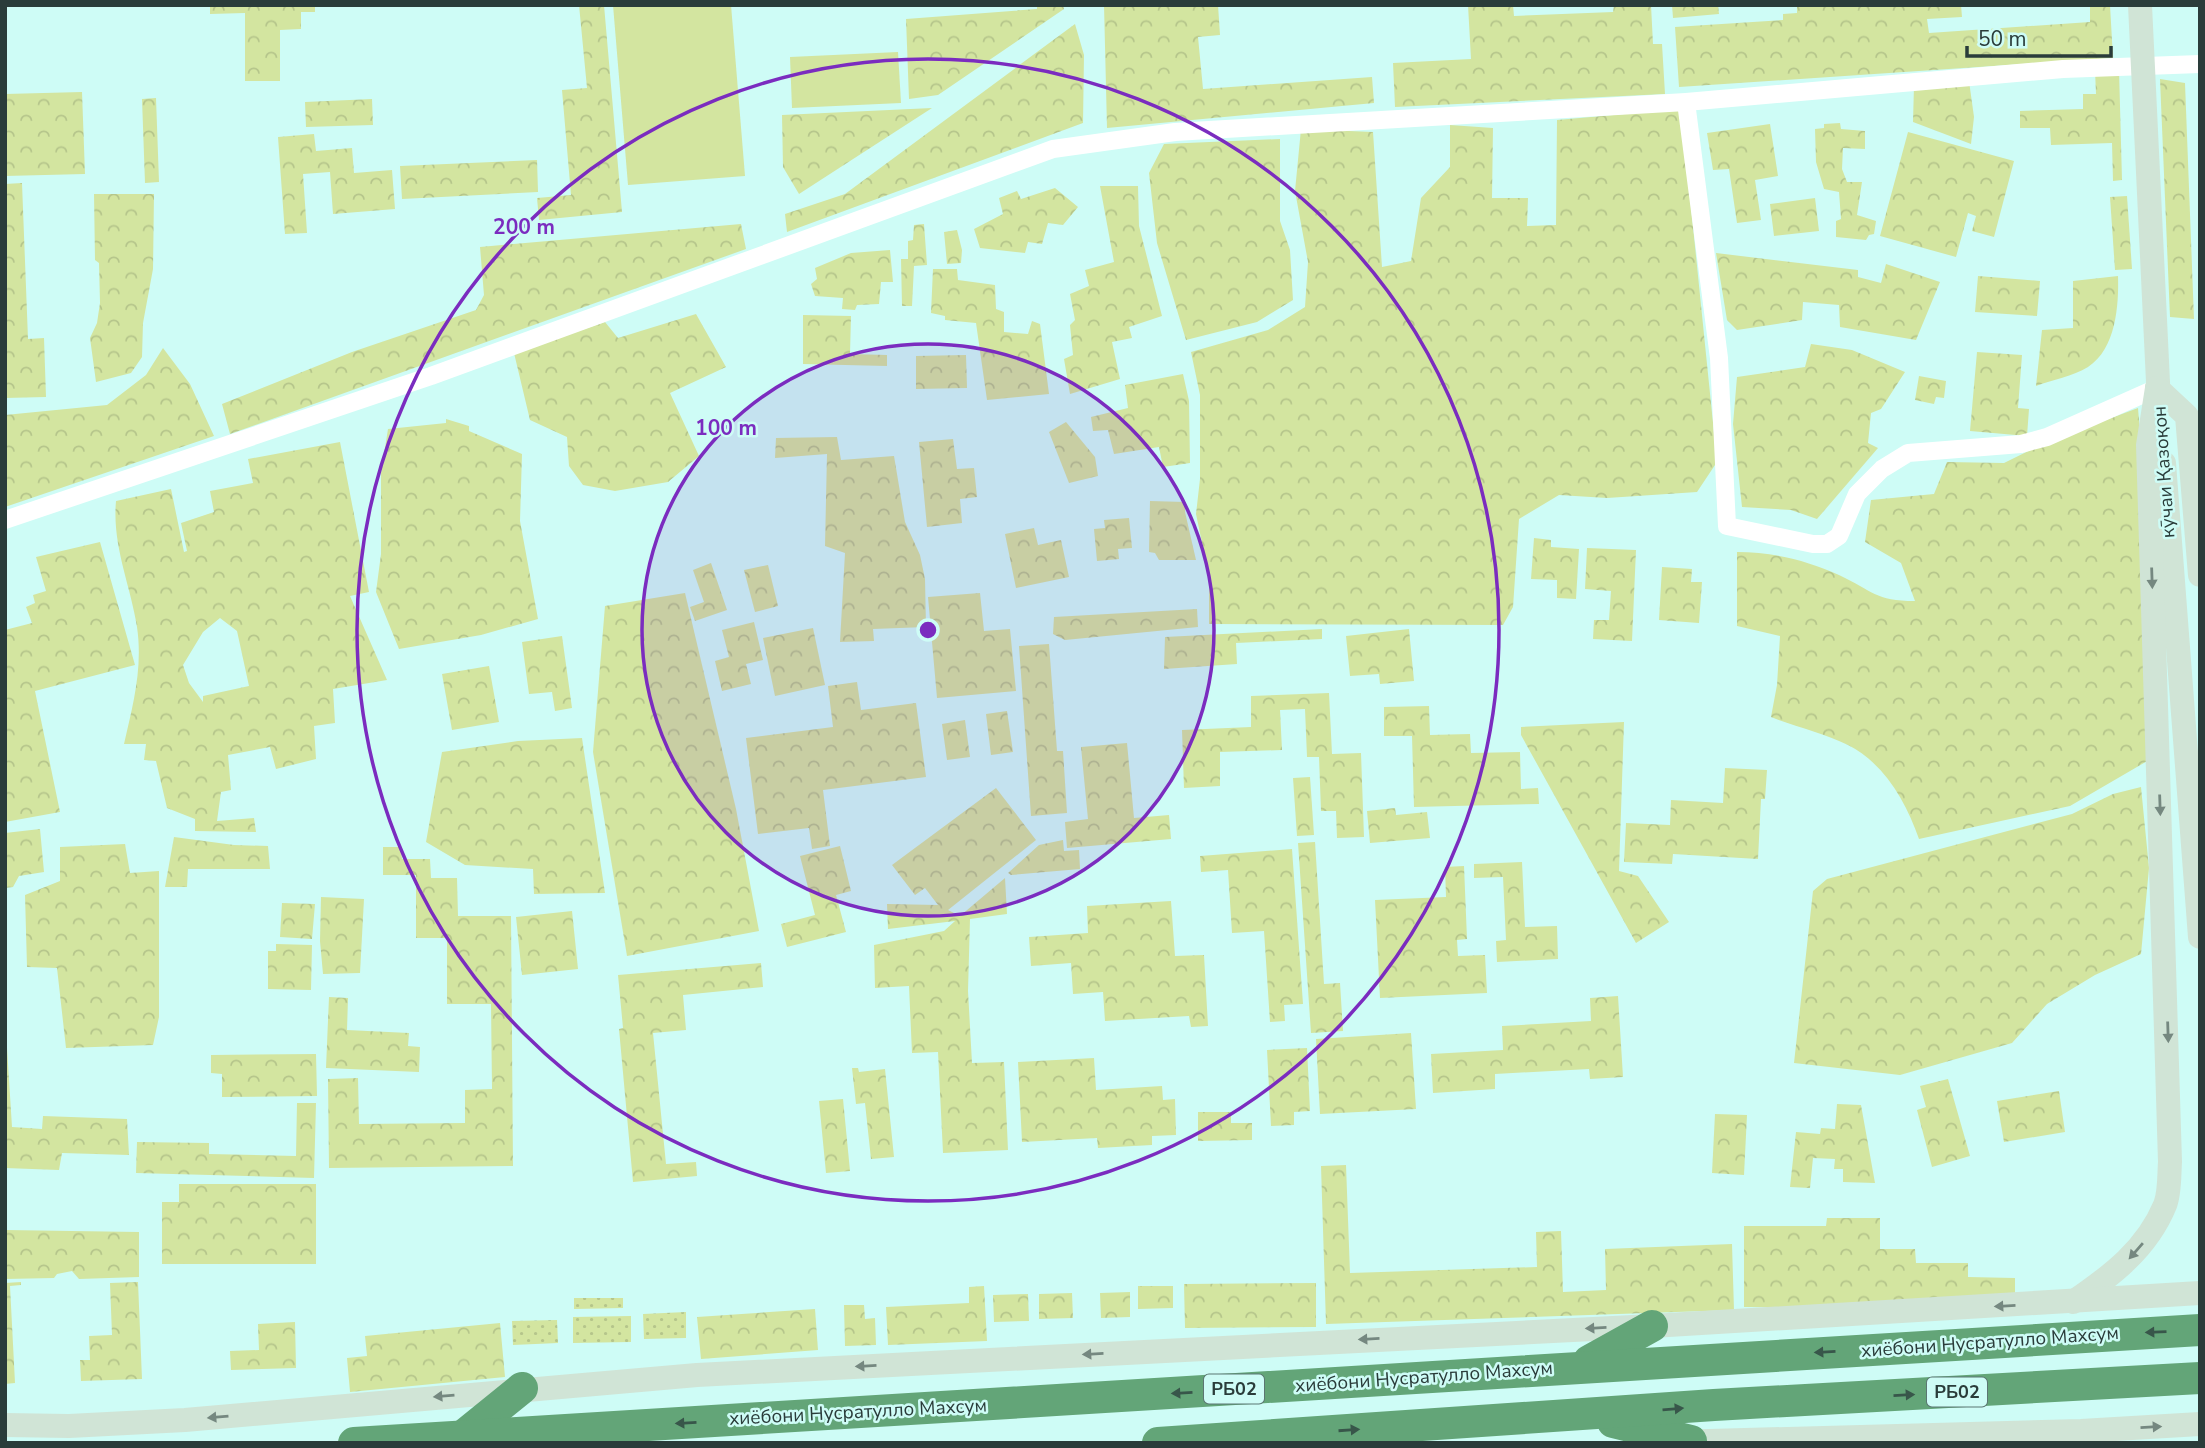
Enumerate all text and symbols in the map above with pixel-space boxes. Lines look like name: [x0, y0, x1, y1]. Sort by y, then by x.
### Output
scale bar: [1967, 14, 2110, 58]
text: 50 m: [1978, 25, 2027, 53]
text: 200 m: [493, 213, 555, 241]
street label: кӯчаи Қазоқон: [2146, 405, 2182, 539]
text: 100 m: [695, 414, 757, 442]
one-way arrow: [2147, 567, 2158, 589]
centre of rings: [916, 618, 940, 642]
one-way arrow: [2154, 794, 2166, 816]
one-way arrow: [2162, 1022, 2173, 1044]
one-way arrow: [2129, 1242, 2144, 1259]
one-way arrow: [1994, 1301, 2016, 1312]
street label: хиёбони Нусратулло Махсум: [1860, 1320, 2120, 1364]
one-way arrow: [1585, 1323, 1607, 1334]
one-way arrow: [2145, 1326, 2167, 1337]
one-way arrow: [1358, 1334, 1380, 1345]
one-way arrow: [1813, 1346, 1835, 1357]
one-way arrow: [1081, 1348, 1103, 1359]
street label: хиёбони Нусратулло Махсум: [1294, 1355, 1554, 1399]
one-way arrow: [854, 1360, 876, 1371]
road number: РБ02: [1204, 1374, 1264, 1404]
road number: РБ02: [1927, 1378, 1987, 1406]
one-way arrow: [1171, 1387, 1193, 1398]
one-way arrow: [1893, 1389, 1915, 1400]
one-way arrow: [433, 1391, 455, 1402]
street label: хиёбони Нусратулло Махсум: [728, 1392, 988, 1432]
one-way arrow: [1663, 1403, 1685, 1414]
one-way arrow: [207, 1412, 229, 1423]
one-way arrow: [675, 1417, 697, 1428]
one-way arrow: [2140, 1421, 2162, 1432]
one-way arrow: [1338, 1424, 1360, 1435]

